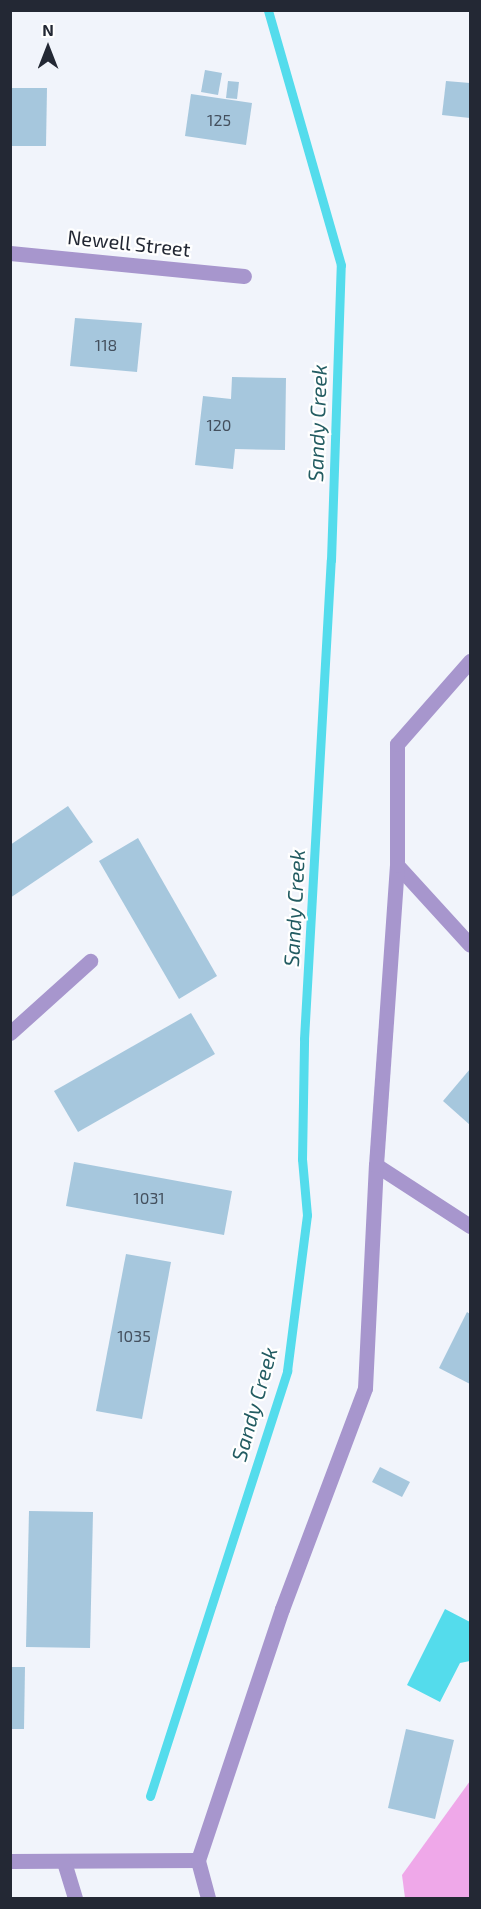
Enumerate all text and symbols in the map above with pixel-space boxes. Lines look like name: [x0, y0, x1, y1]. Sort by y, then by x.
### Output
north arrow: [18, 18, 78, 78]
text: N: [42, 20, 54, 39]
house number: 125: [207, 110, 231, 130]
street label: Newell Street: [66, 225, 192, 261]
house number: 118: [95, 335, 117, 355]
water label: Sandy Creek: [302, 364, 332, 482]
house number: 120: [206, 415, 232, 435]
water label: Sandy Creek: [278, 849, 310, 967]
house number: 1031: [133, 1188, 165, 1208]
house number: 1035: [117, 1326, 151, 1346]
water label: Sandy Creek: [226, 1344, 282, 1464]

